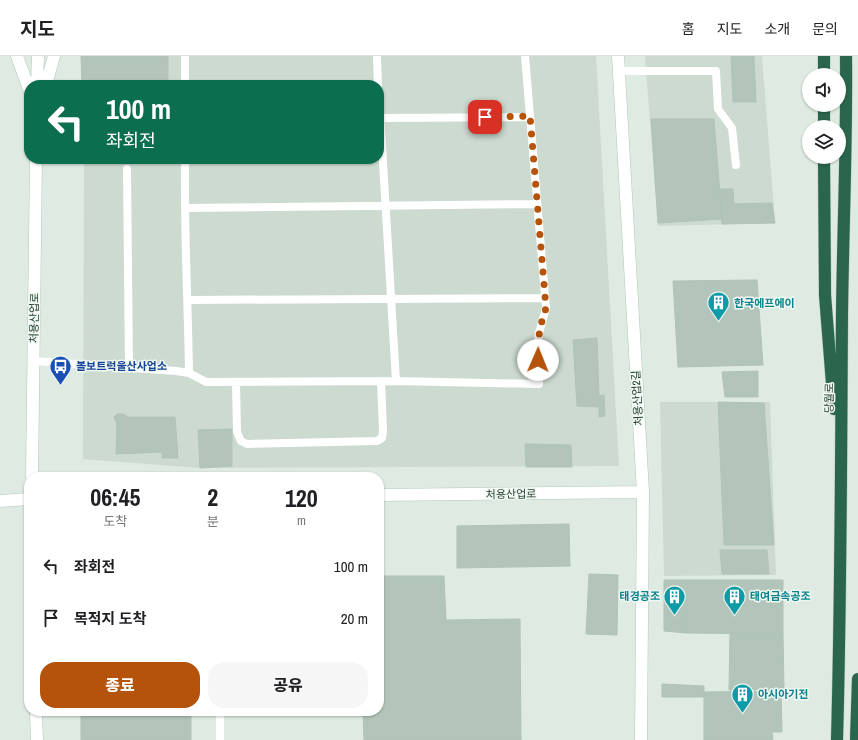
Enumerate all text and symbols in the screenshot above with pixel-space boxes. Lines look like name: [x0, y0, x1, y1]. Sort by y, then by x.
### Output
text: 지도: [20, 16, 55, 42]
text: 홈: [682, 20, 695, 38]
text: 지도: [717, 20, 742, 38]
text: 소개: [764, 20, 790, 38]
text: 문의: [812, 20, 838, 38]
map controls: [802, 68, 846, 164]
button: sound: [802, 68, 846, 112]
text: 100 m: [106, 90, 171, 128]
icon: left: [40, 96, 92, 148]
pin: [468, 100, 502, 134]
icon: arrive: [474, 106, 496, 128]
button: layers: [802, 120, 846, 164]
text: 좌회전: [106, 128, 156, 153]
building icon: 한국에프에이: [705, 290, 731, 323]
street label: 처용산업로: [27, 293, 41, 343]
place label: 한국에프에이: [734, 296, 795, 310]
position arrow: [517, 339, 559, 381]
bus stop icon: 볼보트럭울산사업소: [47, 353, 73, 386]
place label: 볼보트럭울산사업소: [76, 359, 167, 373]
street label: 처용산업2길: [629, 370, 645, 426]
street label: 당월로: [822, 383, 836, 413]
text: 06:45: [90, 481, 141, 513]
text: 2: [207, 481, 218, 513]
text: 120: [285, 482, 318, 514]
street label: 처용산업로: [486, 487, 536, 501]
text: m: [297, 512, 306, 529]
text: 도착: [103, 513, 127, 530]
text: 분: [207, 513, 219, 530]
icon: left: [40, 555, 62, 577]
text: 좌회전: [74, 556, 115, 577]
text: 100 m: [334, 556, 368, 577]
building icon: 태경공조: [662, 583, 688, 616]
building icon: 태여금속공조: [722, 583, 748, 616]
place label: 태경공조: [620, 589, 660, 603]
place label: 태여금속공조: [750, 589, 811, 603]
icon: arrive: [40, 607, 62, 629]
text: 목적지 도착: [74, 608, 146, 629]
text: 20 m: [341, 608, 368, 629]
button: 종료: [40, 662, 200, 708]
button: 공유: [208, 662, 368, 708]
building icon: 아시아기전: [730, 681, 756, 714]
place label: 아시아기전: [758, 687, 809, 701]

